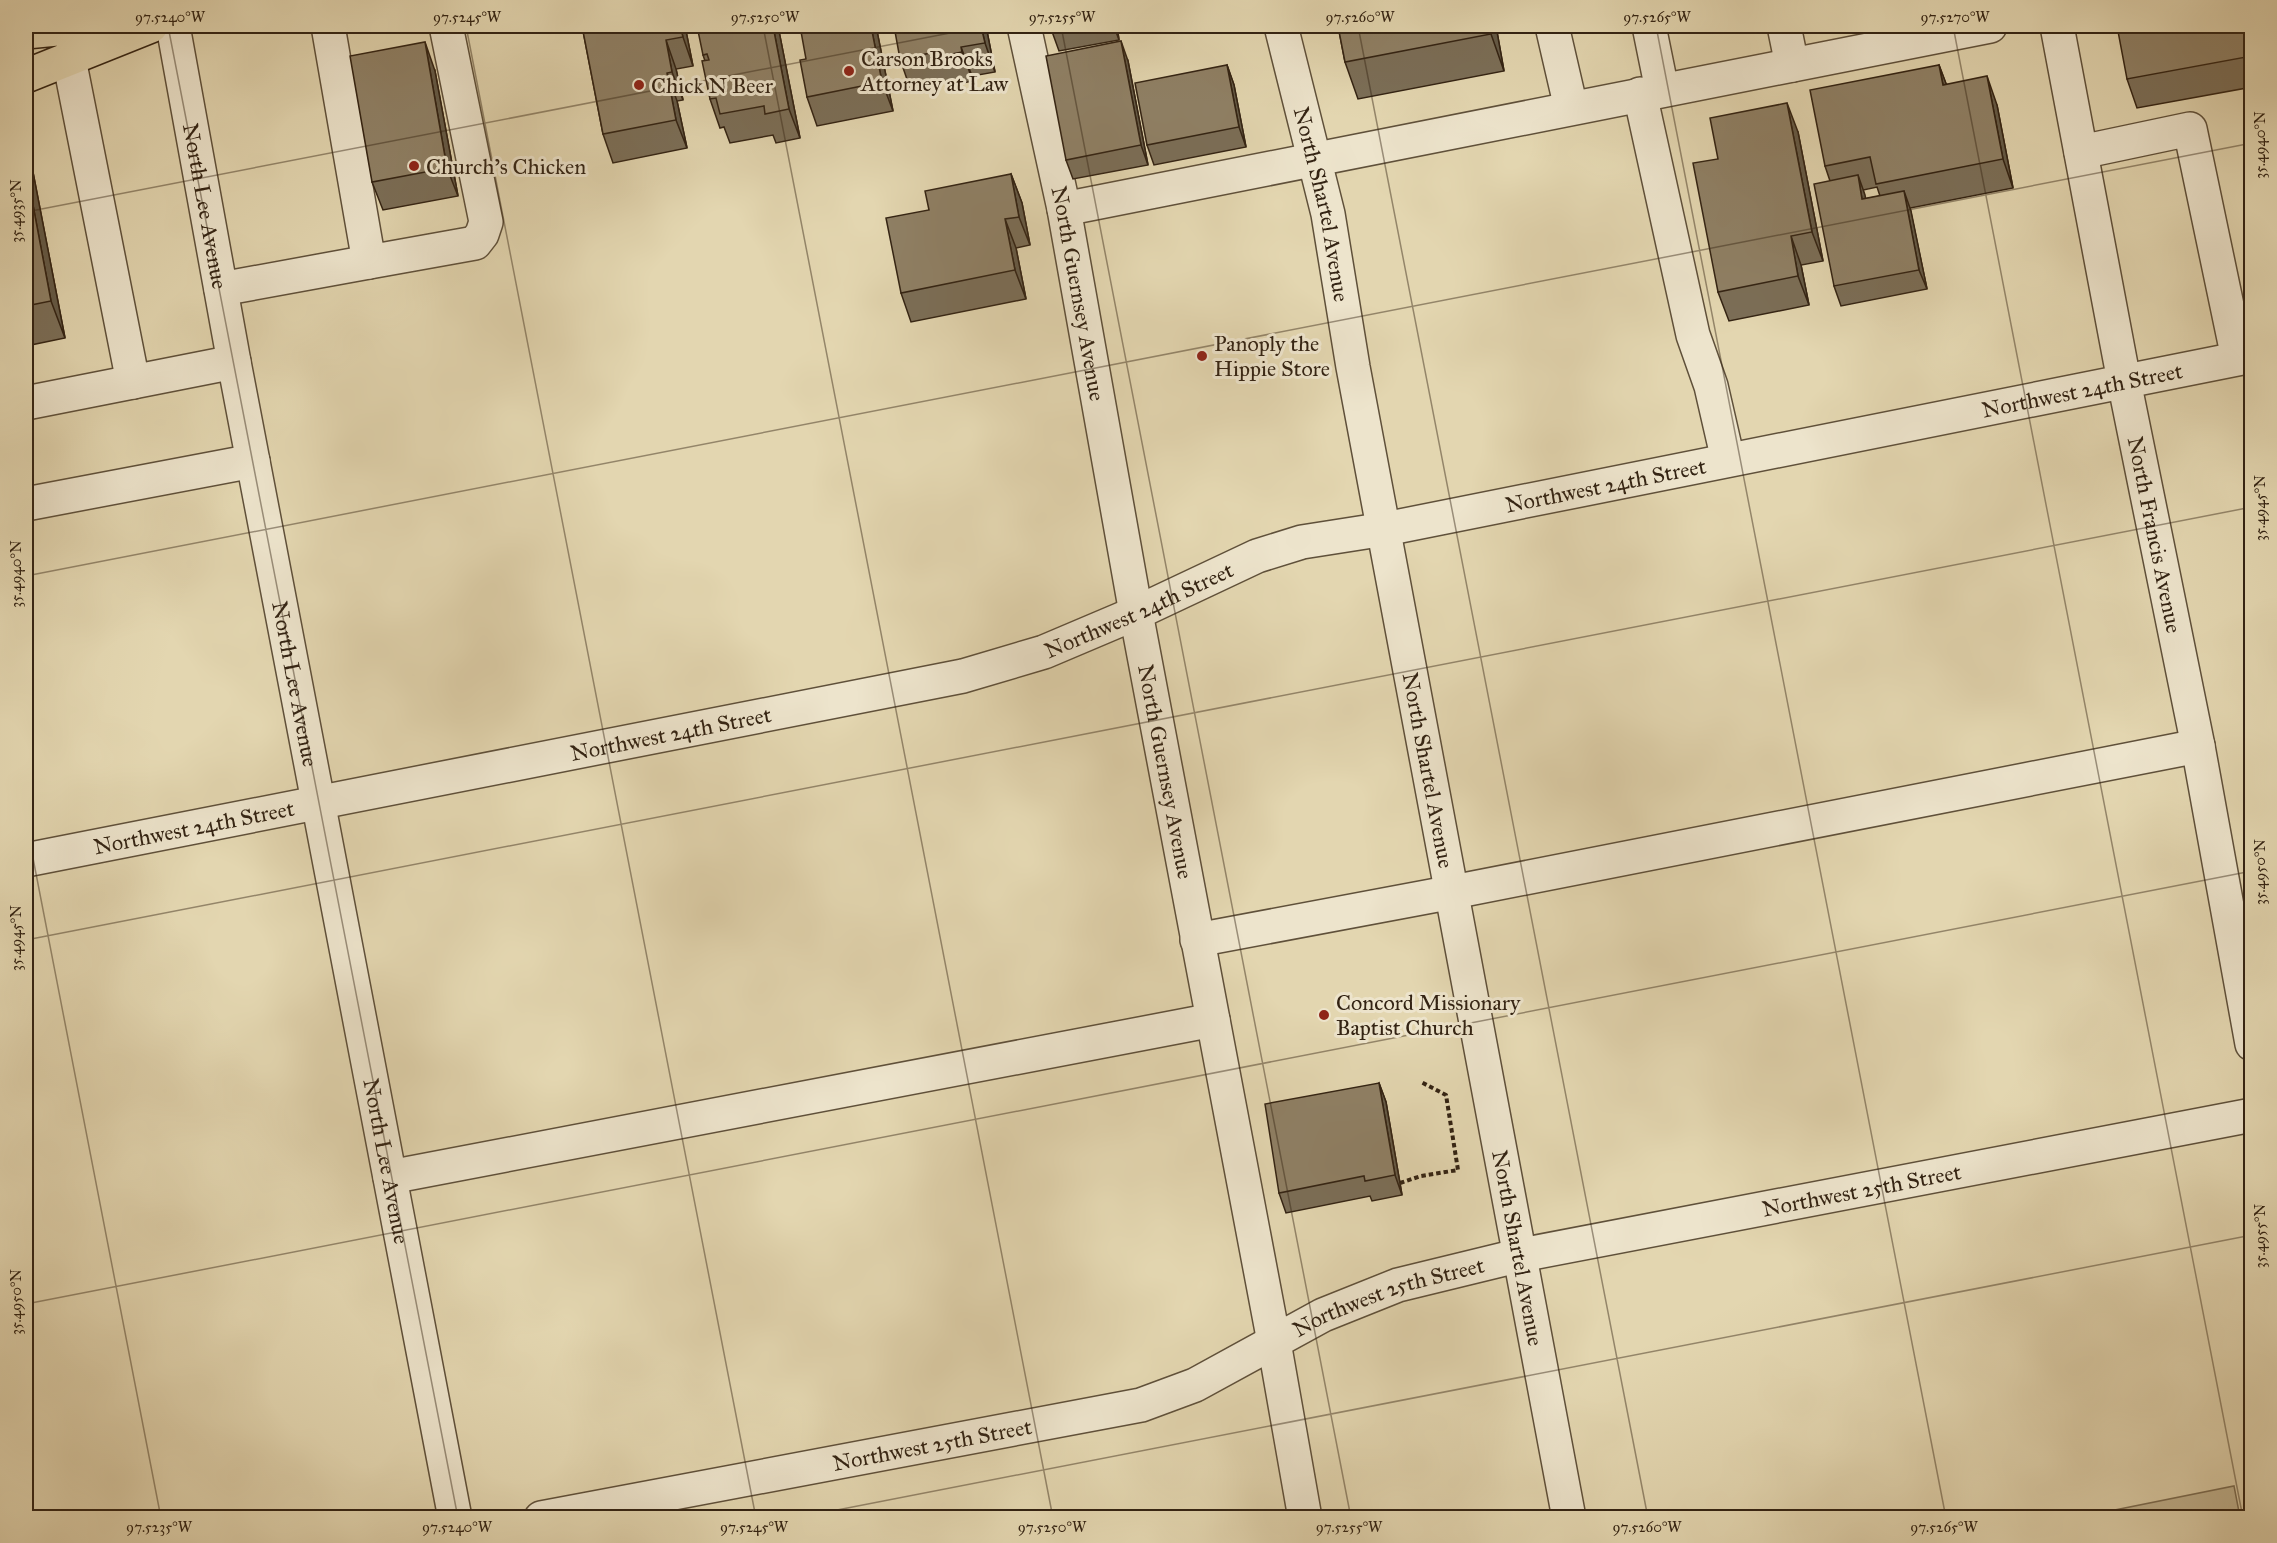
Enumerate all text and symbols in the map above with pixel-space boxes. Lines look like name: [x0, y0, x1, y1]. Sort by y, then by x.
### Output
text: 97.5240°W: [135, 8, 206, 26]
text: 97.5245°W: [433, 8, 502, 26]
text: 97.5250°W: [731, 8, 800, 26]
text: 97.5255°W: [1029, 8, 1096, 26]
text: 97.5260°W: [1325, 8, 1395, 26]
text: 97.5265°W: [1623, 8, 1691, 26]
text: 97.5270°W: [1920, 8, 1990, 26]
place label: Carson Brooks Attorney at Law: [860, 45, 1009, 97]
marker: Carson Brooks Attorney at Law: [842, 64, 856, 78]
place label: Chick N Beer: [651, 72, 774, 99]
marker: Chick N Beer: [632, 78, 646, 92]
street label: North Shartel Avenue: [1288, 104, 1355, 304]
text: 35.4940°N: [2251, 111, 2269, 179]
street label: North Lee Avenue: [177, 121, 233, 291]
place label: Church's Chicken: [426, 153, 586, 180]
marker: Church's Chicken: [407, 159, 421, 173]
text: 35.4935°N: [7, 179, 25, 243]
street label: North Guernsey Avenue: [1045, 183, 1111, 403]
place label: Panoply the Hippie Store: [1214, 330, 1330, 382]
marker: Panoply the Hippie Store: [1195, 349, 1209, 363]
street label: Northwest 24th Street: [1979, 357, 2185, 424]
street label: North Francis Avenue: [2122, 434, 2188, 635]
street label: Northwest 24th Street: [1503, 452, 1708, 519]
text: 35.4945°N: [2251, 475, 2269, 541]
text: 35.4940°N: [7, 540, 25, 608]
street label: Northwest 24th Street: [1040, 556, 1238, 664]
street label: North Lee Avenue: [266, 599, 324, 769]
street label: North Guernsey Avenue: [1132, 662, 1199, 881]
street label: North Shartel Avenue: [1397, 670, 1460, 870]
street label: Northwest 24th Street: [568, 701, 774, 767]
street label: Northwest 24th Street: [91, 795, 297, 860]
text: 35.4950°N: [2251, 839, 2269, 905]
text: 35.4945°N: [7, 905, 25, 971]
place label: Concord Missionary Baptist Church: [1336, 989, 1521, 1041]
marker: Concord Missionary Baptist Church: [1317, 1008, 1331, 1022]
street label: North Lee Avenue: [357, 1076, 415, 1246]
street label: North Shartel Avenue: [1486, 1148, 1549, 1348]
street label: Northwest 25th Street: [1760, 1158, 1963, 1223]
text: 35.4955°N: [2251, 1204, 2269, 1268]
street label: Northwest 25th Street: [1288, 1251, 1487, 1343]
text: 35.4950°N: [7, 1269, 25, 1335]
street label: Northwest 25th Street: [831, 1413, 1034, 1477]
text: 97.5235°W: [126, 1518, 193, 1536]
text: 97.5240°W: [422, 1518, 493, 1536]
text: 97.5245°W: [720, 1518, 789, 1536]
text: 97.5250°W: [1018, 1518, 1087, 1536]
text: 97.5255°W: [1316, 1518, 1383, 1536]
text: 97.5260°W: [1612, 1518, 1682, 1536]
text: 97.5265°W: [1910, 1518, 1978, 1536]

